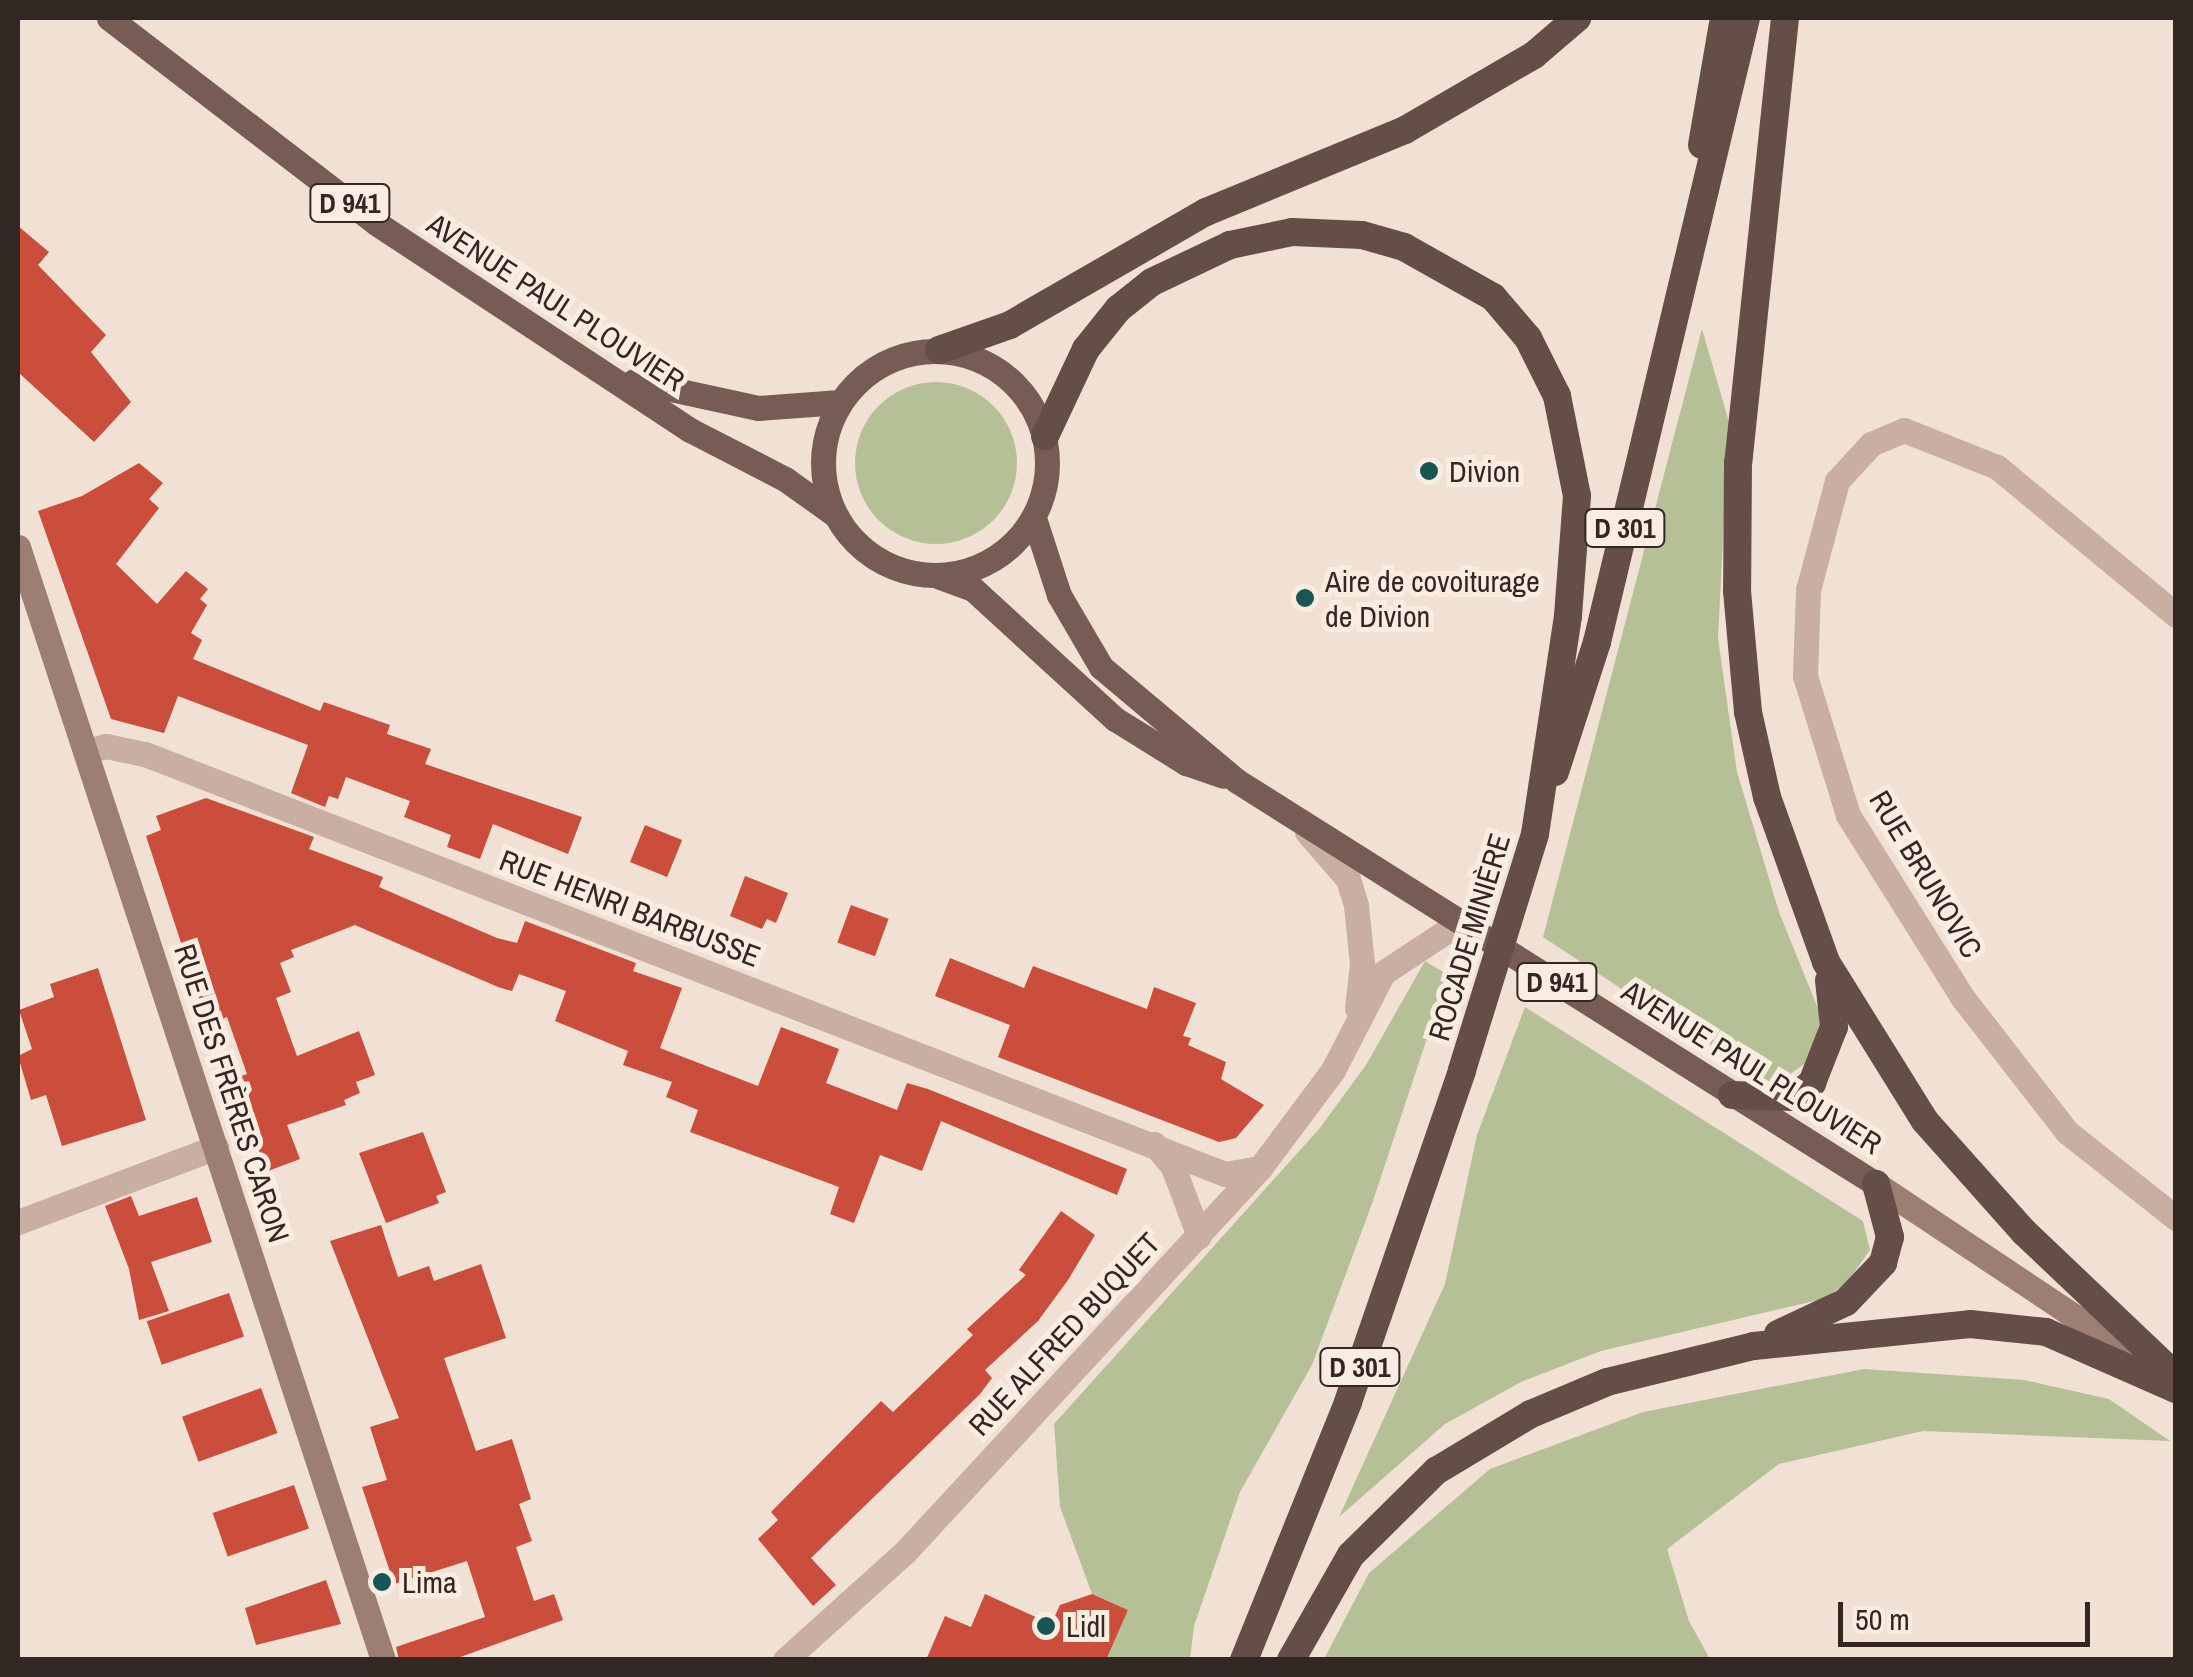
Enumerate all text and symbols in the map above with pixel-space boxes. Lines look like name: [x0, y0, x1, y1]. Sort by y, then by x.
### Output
road number: D 941: [308, 180, 392, 226]
street label: AVENUE PAUL PLOUVIER: [420, 205, 692, 399]
place label: Divion: [1449, 453, 1520, 489]
marker: Divion: [1418, 460, 1440, 482]
road number: D 301: [1582, 505, 1668, 551]
place label: Aire de covoiturage de Divion: [1325, 563, 1540, 634]
marker: Aire de covoiturage de Divion: [1294, 587, 1316, 609]
street label: RUE BRUNOVIC: [1862, 784, 1990, 964]
street label: ROCADE MINIÈRE: [1420, 829, 1518, 1045]
street label: RUE HENRI BARBUSSE: [495, 842, 765, 974]
street label: RUE DES FRÈRES CARON: [167, 939, 297, 1247]
road number: D 941: [1514, 959, 1600, 1005]
street label: AVENUE PAUL PLOUVIER: [1615, 972, 1889, 1162]
street label: RUE ALFRED BUQUET: [960, 1225, 1168, 1443]
road number: D 301: [1318, 1344, 1402, 1390]
place label: Lima: [402, 1564, 457, 1600]
marker: Lima: [371, 1571, 393, 1593]
scale bar: [1843, 1582, 2096, 1644]
text: 50 m: [1855, 1599, 1910, 1639]
place label: Lidl: [1066, 1608, 1106, 1644]
marker: Lidl: [1035, 1615, 1057, 1637]

